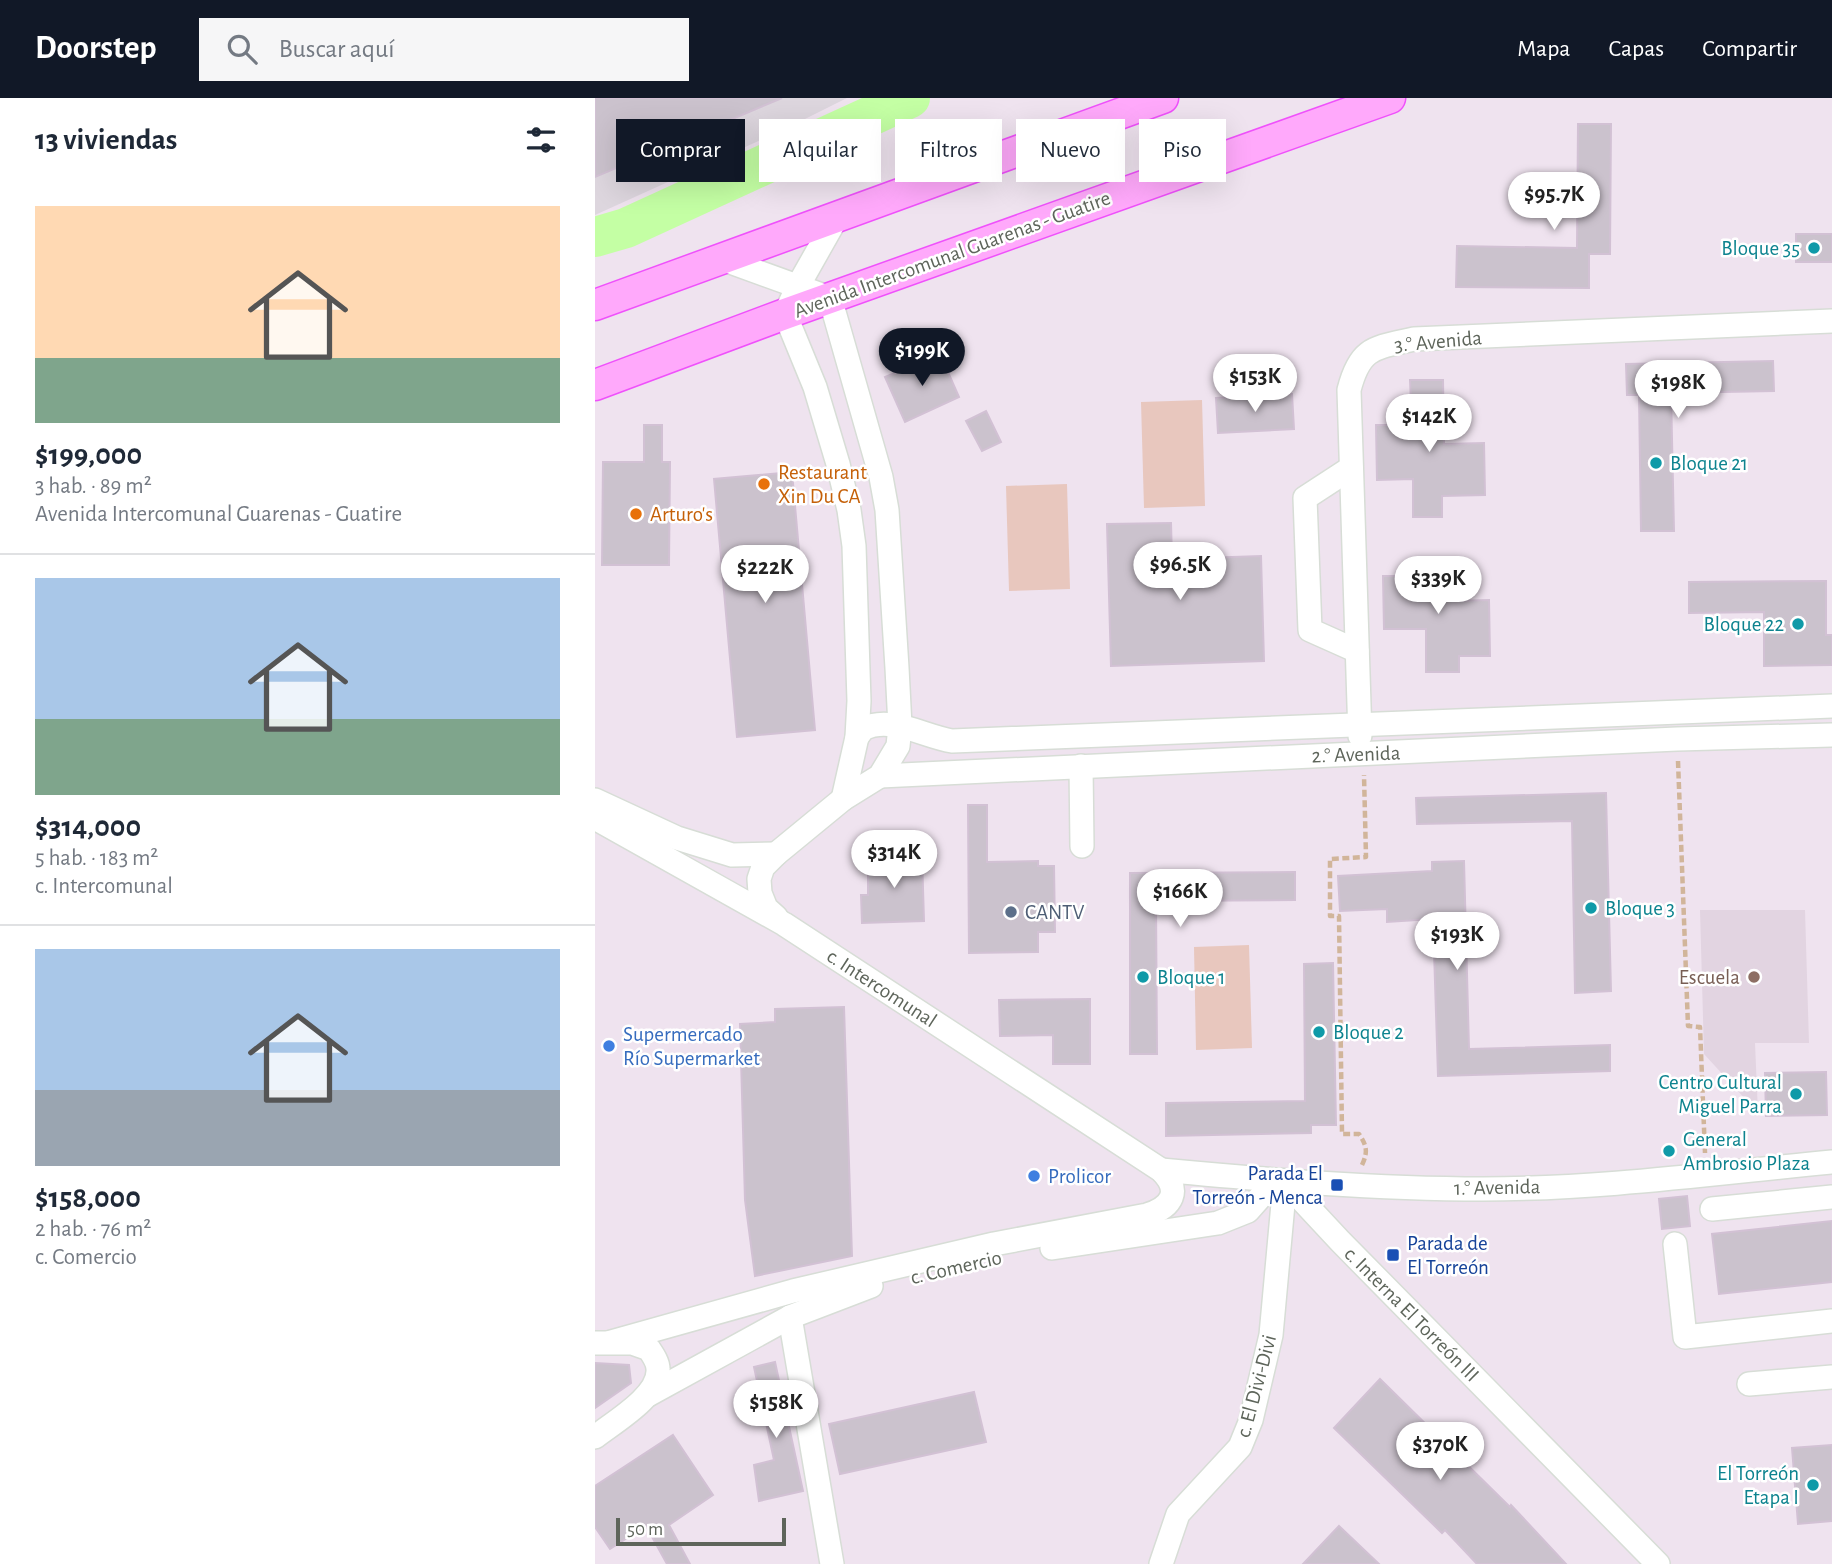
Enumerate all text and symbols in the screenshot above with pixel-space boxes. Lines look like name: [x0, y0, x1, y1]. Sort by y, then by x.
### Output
search box: [199, 18, 689, 81]
icon: search: [223, 30, 261, 68]
text: Doorstep: [35, 32, 157, 65]
text: Buscar aquí: [279, 36, 394, 62]
text: Mapa: [1517, 37, 1570, 61]
text: Capas: [1608, 37, 1664, 61]
text: Compartir: [1702, 37, 1797, 61]
chip: Comprar: [616, 119, 745, 182]
chip: Alquilar: [759, 119, 881, 182]
chip: Filtros: [895, 119, 1002, 182]
chip: Nuevo: [1016, 119, 1125, 182]
chip: Piso: [1139, 119, 1226, 182]
icon: filters: [522, 121, 560, 159]
text: 13 viviendas: [35, 125, 177, 155]
pin: $95.7K: [1497, 172, 1611, 232]
text: $95.7K: [1524, 183, 1584, 206]
street label: Avenida Intercomunal Guarenas - Guatire: [791, 187, 1113, 322]
place label: Bloque 35: [1721, 238, 1800, 259]
marker: Bloque 35: [1806, 240, 1822, 256]
icon: home: [235, 252, 361, 378]
street label: 3.° Avenida: [1393, 327, 1483, 356]
pin: $199K: [873, 328, 971, 388]
text: $199K: [895, 339, 949, 362]
pin: $153K: [1206, 354, 1304, 414]
pin: $198K: [1629, 360, 1727, 420]
text: $153K: [1229, 365, 1281, 388]
text: $198K: [1651, 371, 1705, 394]
pin: $142K: [1380, 394, 1478, 454]
text: $142K: [1402, 405, 1456, 428]
text: $199,000: [35, 440, 142, 470]
place label: Bloque 21: [1670, 453, 1748, 474]
marker: Bloque 21: [1648, 455, 1664, 471]
place label: Restaurant Xin Du CA: [778, 462, 867, 507]
text: 3 hab. · 89 m²: [35, 475, 152, 498]
marker: Restaurant Xin Du CA: [756, 476, 772, 492]
text: Avenida Intercomunal Guarenas - Guatire: [35, 503, 402, 526]
place label: Arturo's: [650, 504, 713, 525]
marker: Arturo's: [628, 506, 644, 522]
pin: $96.5K: [1123, 542, 1237, 602]
pin: $222K: [716, 546, 814, 605]
text: $96.5K: [1149, 553, 1211, 576]
text: $222K: [737, 556, 793, 579]
pin: $339K: [1389, 556, 1487, 616]
text: $339K: [1411, 567, 1465, 590]
place label: Bloque 22: [1704, 614, 1784, 635]
marker: Bloque 22: [1790, 616, 1806, 632]
icon: home: [235, 624, 361, 750]
street label: 2.° Avenida: [1311, 742, 1401, 767]
text: $314,000: [35, 812, 141, 842]
pin: $314K: [845, 830, 943, 890]
text: $314K: [867, 841, 921, 864]
text: 5 hab. · 183 m²: [35, 847, 158, 870]
pin: $166K: [1131, 870, 1229, 929]
text: c. Intercomunal: [35, 875, 173, 898]
text: $166K: [1153, 880, 1207, 903]
place label: Bloque 3: [1605, 898, 1675, 919]
marker: Bloque 3: [1583, 900, 1599, 916]
place label: CANTV: [1025, 902, 1084, 923]
marker: CANTV: [1003, 904, 1019, 920]
pin: $193K: [1408, 912, 1506, 972]
text: $193K: [1430, 923, 1484, 946]
street label: c. Intercomunal: [823, 945, 940, 1032]
place label: Bloque 1: [1157, 967, 1226, 988]
place label: Escuela: [1679, 967, 1740, 988]
marker: Bloque 1: [1135, 969, 1151, 985]
marker: Escuela: [1746, 969, 1762, 985]
icon: home: [235, 995, 361, 1121]
place label: Bloque 2: [1333, 1022, 1404, 1043]
place label: Supermercado Río Supermarket: [623, 1024, 760, 1069]
marker: Bloque 2: [1311, 1024, 1327, 1040]
marker: Supermercado Río Supermarket: [601, 1038, 617, 1054]
place label: Centro Cultural Miguel Parra: [1659, 1072, 1782, 1117]
marker: Centro Cultural Miguel Parra: [1788, 1086, 1804, 1102]
place label: General Ambrosio Plaza: [1683, 1129, 1810, 1174]
marker: General Ambrosio Plaza: [1661, 1143, 1677, 1159]
place label: Parada El Torreón - Menca: [1192, 1163, 1323, 1208]
place label: Prolicor: [1048, 1166, 1111, 1187]
marker: Prolicor: [1026, 1168, 1042, 1184]
street label: 1.° Avenida: [1454, 1176, 1541, 1199]
marker: Parada El Torreón - Menca: [1329, 1177, 1345, 1193]
text: $158,000: [35, 1183, 141, 1213]
text: 2 hab. · 76 m²: [35, 1218, 151, 1241]
place label: Parada de El Torreón: [1407, 1233, 1489, 1278]
street label: c. Interna El Torreón III: [1340, 1243, 1483, 1386]
text: c. Comercio: [35, 1246, 137, 1269]
street label: c. Comercio: [908, 1247, 1004, 1288]
marker: Parada de El Torreón: [1385, 1247, 1401, 1263]
street label: c. El Divi-Divi: [1233, 1332, 1280, 1440]
pin: $158K: [727, 1380, 825, 1440]
text: $158K: [749, 1391, 803, 1414]
pin: $370K: [1391, 1422, 1489, 1482]
text: $370K: [1412, 1433, 1468, 1456]
place label: El Torreón Etapa I: [1717, 1463, 1799, 1508]
marker: El Torreón Etapa I: [1805, 1477, 1821, 1493]
scale bar: [616, 1515, 786, 1547]
text: 50 m: [627, 1520, 663, 1539]

